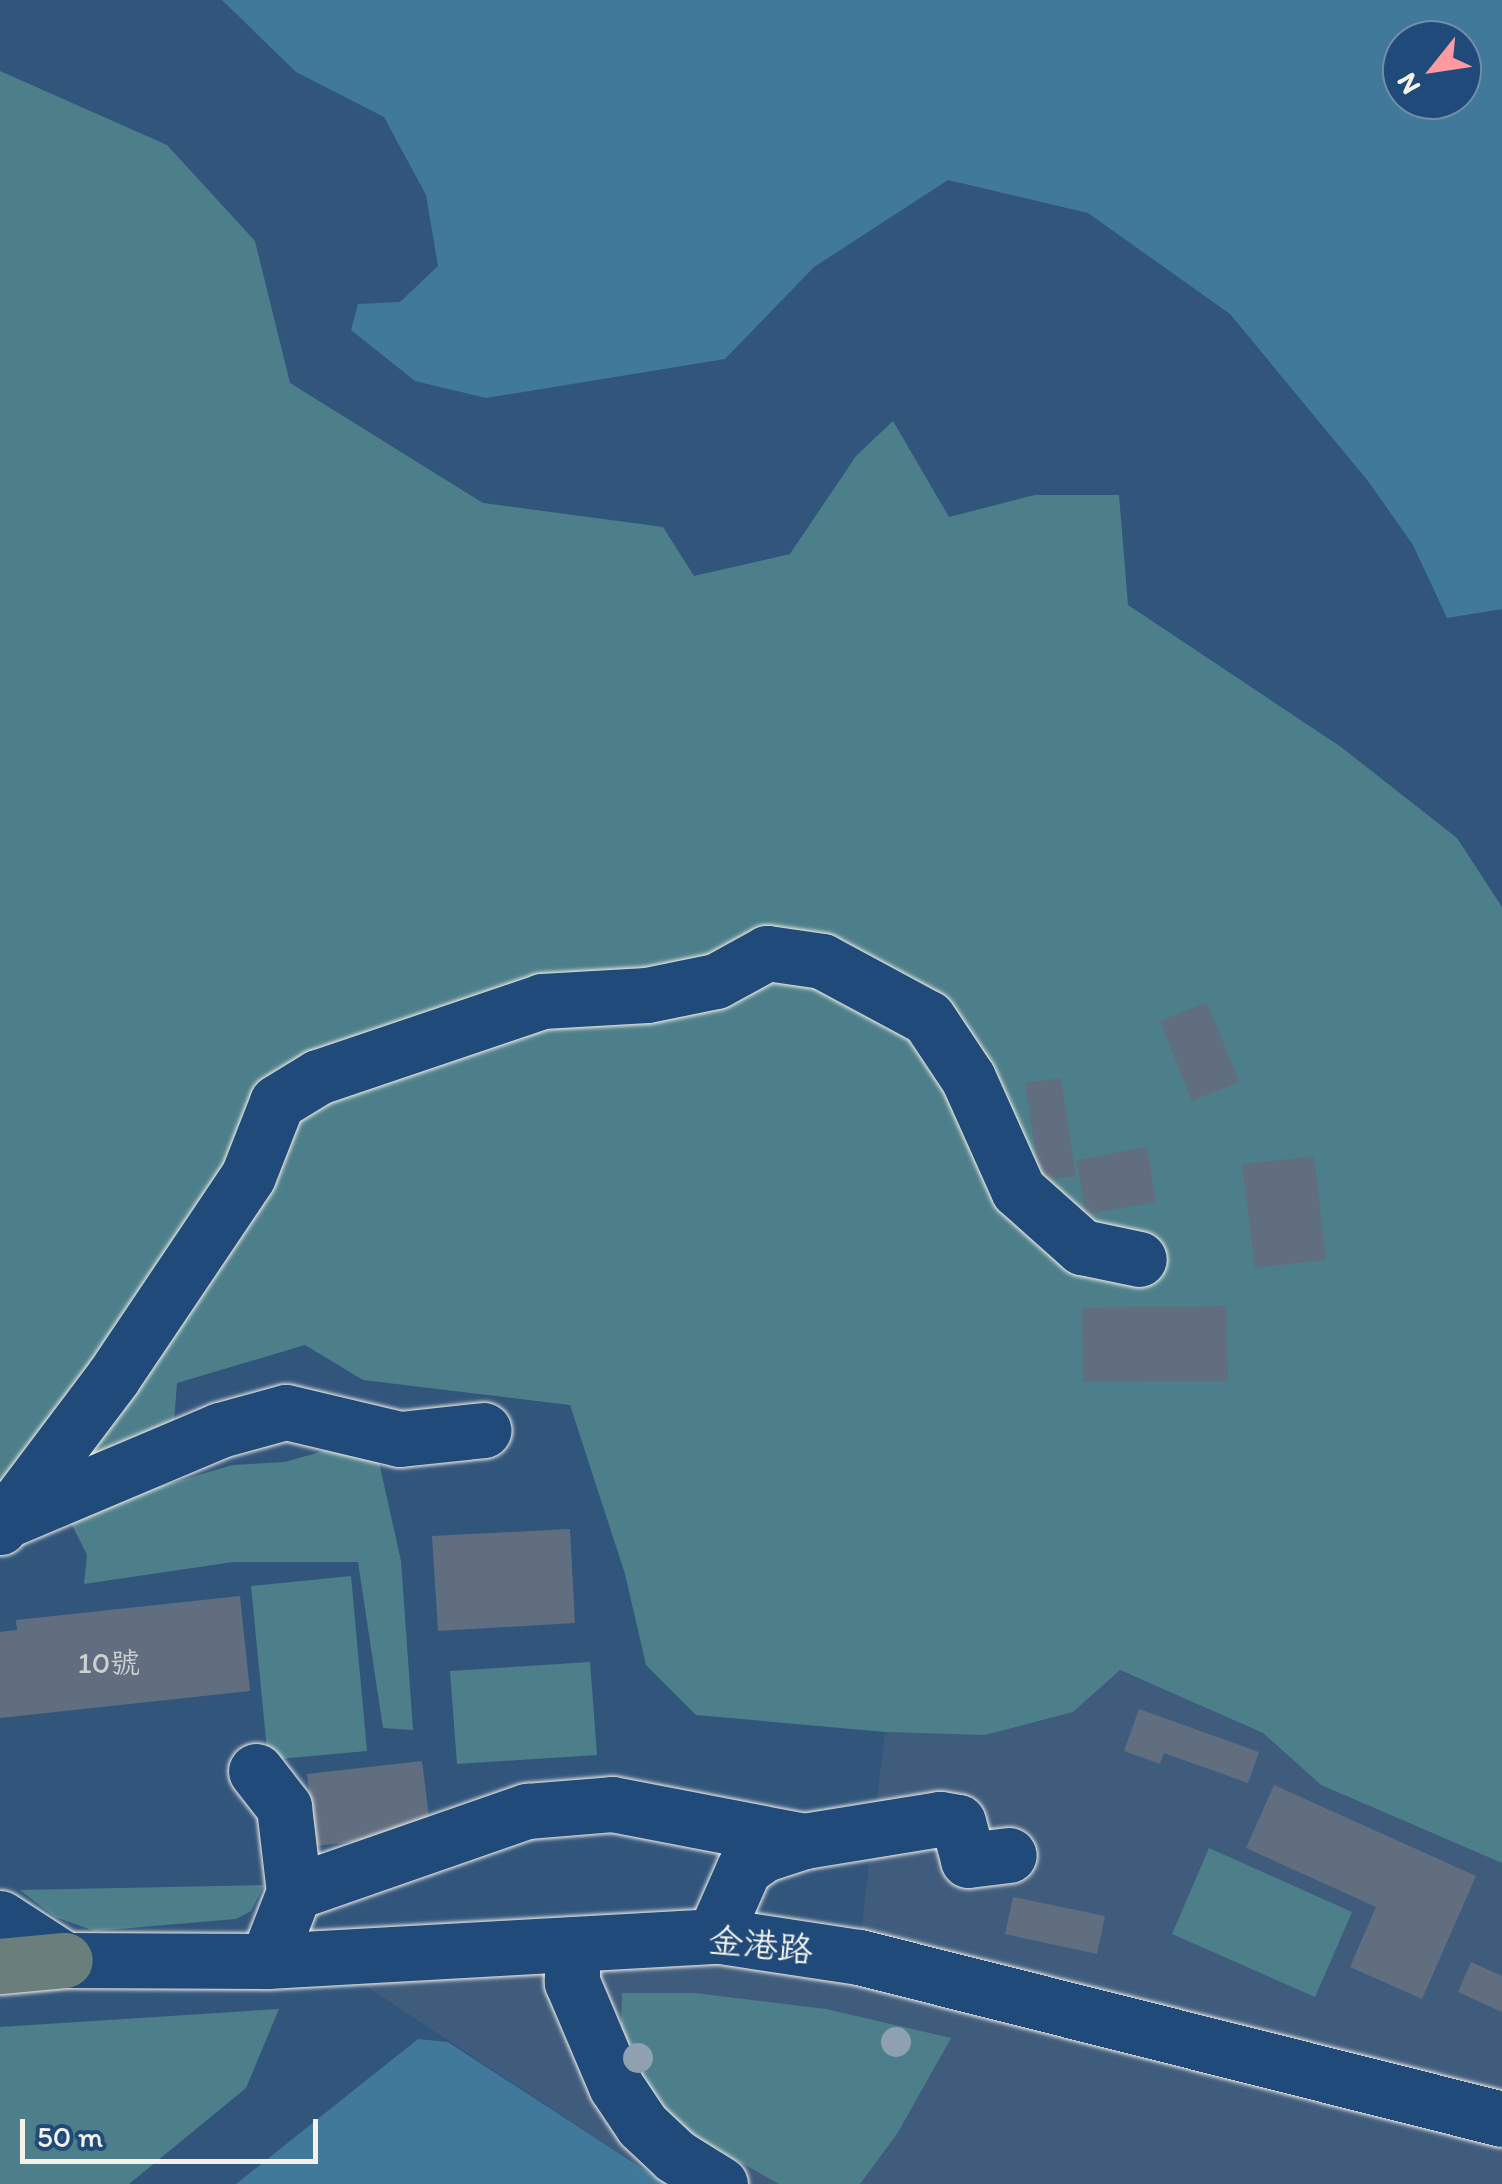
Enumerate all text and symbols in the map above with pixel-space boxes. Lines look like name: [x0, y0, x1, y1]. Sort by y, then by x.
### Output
north arrow: [1382, 20, 1482, 120]
text: N: [1388, 67, 1427, 101]
house number: 10號: [78, 1645, 140, 1681]
street label: 金港路: [707, 1919, 815, 1971]
scale bar: [25, 2099, 322, 2161]
text: 50 m: [37, 2118, 103, 2155]

